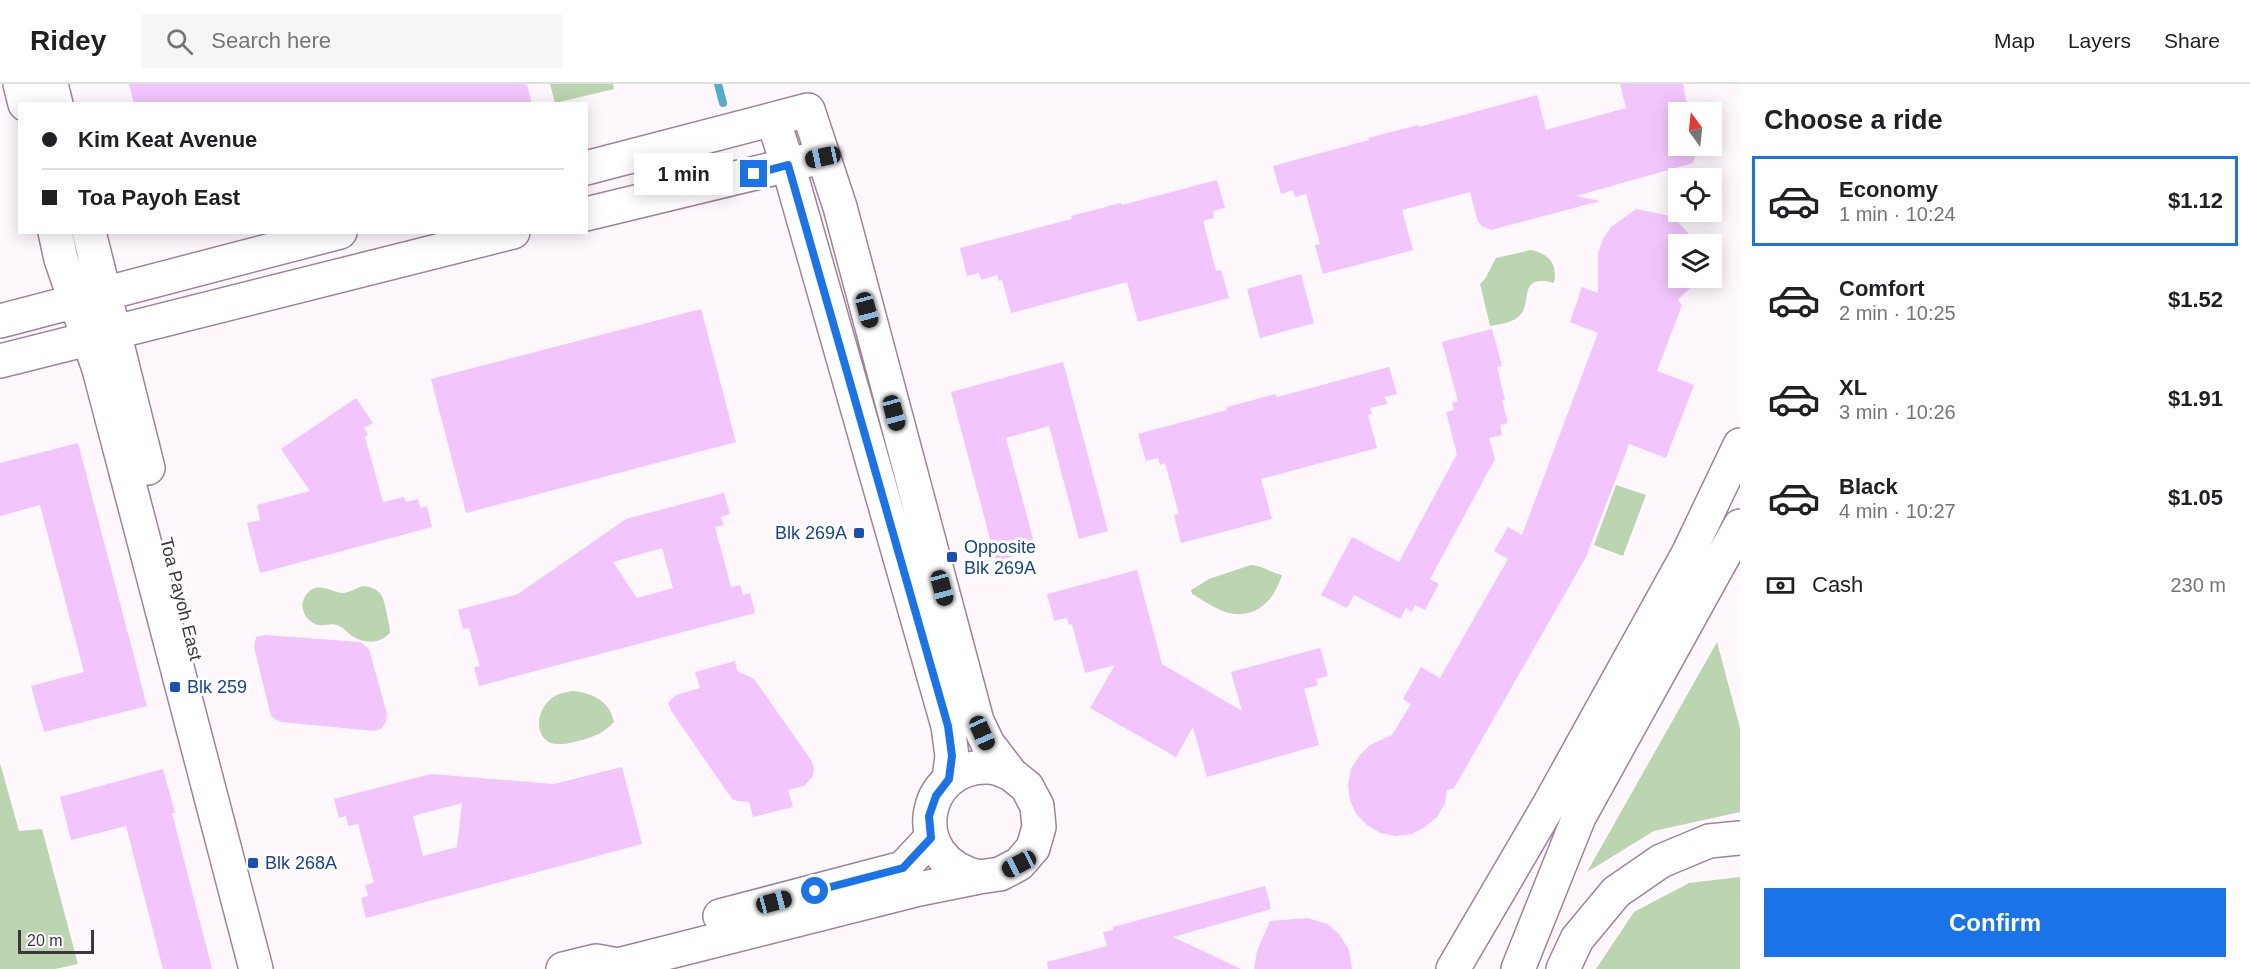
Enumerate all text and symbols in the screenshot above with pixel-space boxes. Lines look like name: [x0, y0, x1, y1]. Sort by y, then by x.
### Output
search box: [142, 14, 562, 68]
text: Ridey: [30, 25, 106, 56]
icon: search: [163, 25, 196, 58]
text: Search here: [211, 28, 331, 53]
text: Map: [1994, 29, 2035, 52]
text: Layers: [2068, 29, 2131, 52]
text: Share: [2164, 29, 2220, 52]
north arrow: [1668, 102, 1722, 156]
map controls: [1668, 102, 1722, 288]
text: Choose a ride: [1764, 105, 1943, 135]
text: Kim Keat Avenue: [78, 127, 257, 152]
car: [804, 144, 842, 170]
callout: 1 min: [634, 153, 733, 195]
route end: [740, 160, 767, 187]
text: 1 min: [657, 163, 710, 185]
button: locate: [1668, 168, 1722, 222]
icon: car: [1767, 174, 1821, 228]
text: Economy: [1839, 177, 1938, 202]
text: Toa Payoh East: [78, 185, 240, 210]
text: $1.12: [2168, 188, 2223, 213]
text: 1 min · 10:24: [1839, 203, 1956, 225]
button: layers: [1668, 234, 1722, 288]
icon: car: [1767, 273, 1821, 327]
text: Comfort: [1839, 276, 1925, 301]
text: $1.52: [2168, 287, 2223, 312]
car: [854, 290, 880, 330]
text: 2 min · 10:25: [1839, 302, 1956, 324]
icon: car: [1767, 372, 1821, 426]
text: XL: [1839, 375, 1867, 400]
text: $1.91: [2168, 386, 2223, 411]
car: [881, 393, 907, 433]
text: 3 min · 10:26: [1839, 401, 1956, 423]
icon: car: [1767, 471, 1821, 525]
text: Black: [1839, 474, 1898, 499]
text: $1.05: [2168, 485, 2223, 510]
text: 4 min · 10:27: [1839, 500, 1956, 522]
place label: Blk 269A: [775, 523, 847, 543]
marker: Blk 269A: [852, 526, 866, 540]
street label: Toa Payoh East: [156, 535, 206, 663]
place label: Opposite Blk 269A: [964, 537, 1036, 578]
marker: Opposite Blk 269A: [945, 550, 959, 564]
car: [929, 568, 955, 608]
icon: cash: [1764, 569, 1797, 602]
text: Cash: [1812, 572, 1863, 597]
text: 230 m: [2170, 574, 2226, 596]
place label: Blk 259: [187, 677, 247, 697]
marker: Blk 259: [168, 680, 182, 694]
car: [966, 713, 998, 753]
car: [999, 848, 1039, 880]
place label: Blk 268A: [265, 853, 337, 873]
marker: Blk 268A: [246, 856, 260, 870]
route start: [801, 877, 828, 904]
button: Confirm: [1764, 888, 2226, 957]
car: [754, 889, 794, 915]
scale bar: [18, 927, 94, 954]
text: 20 m: [27, 932, 63, 949]

